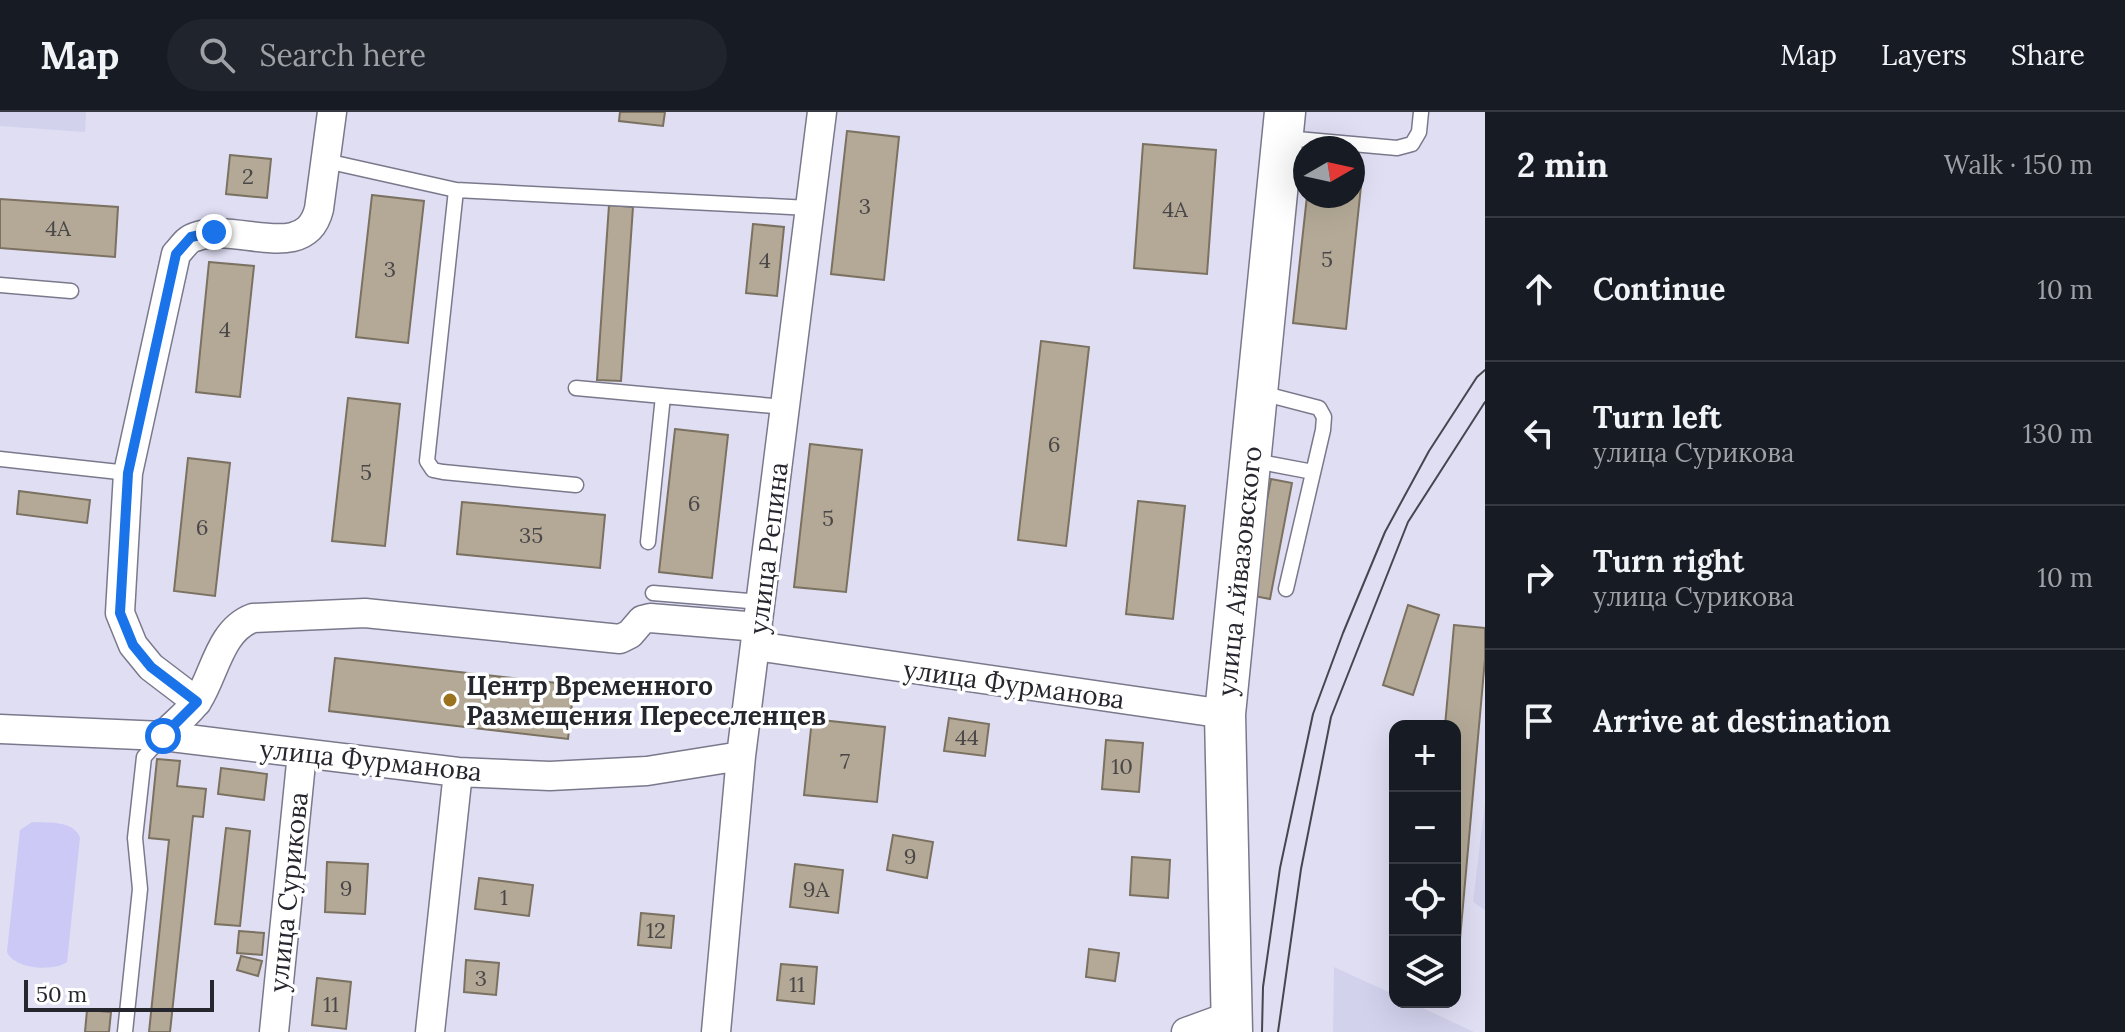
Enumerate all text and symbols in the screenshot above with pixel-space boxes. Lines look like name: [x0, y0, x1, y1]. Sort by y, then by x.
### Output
search box: [167, 19, 727, 91]
text: Map: [40, 31, 119, 79]
icon: search: [195, 33, 239, 77]
text: Search here: [259, 36, 426, 74]
text: Map: [1780, 37, 1837, 73]
text: Layers: [1881, 37, 1967, 73]
text: Share: [2011, 37, 2085, 73]
north arrow: [1293, 136, 1365, 208]
text: 2 min: [1517, 143, 1608, 186]
text: Walk · 150 m: [1944, 148, 2093, 181]
house number: 2: [242, 162, 254, 190]
house number: 3: [859, 192, 871, 220]
house number: 4А: [1162, 195, 1189, 223]
house number: 4А: [45, 214, 72, 242]
route end: [196, 214, 232, 250]
house number: 5: [1321, 245, 1333, 273]
house number: 4: [759, 246, 771, 274]
house number: 3: [384, 255, 396, 283]
icon: ahead: [1517, 267, 1561, 311]
text: Continue: [1593, 270, 1725, 308]
text: 10 m: [2037, 273, 2093, 306]
house number: 4: [219, 315, 231, 343]
text: Turn left: [1593, 398, 1721, 436]
icon: left: [1517, 411, 1561, 455]
text: 130 m: [2023, 417, 2093, 450]
house number: 6: [1048, 430, 1060, 458]
text: улица Сурикова: [1593, 436, 1794, 469]
street label: улица Айвазовского: [1209, 444, 1269, 698]
house number: 5: [360, 458, 372, 486]
street label: улица Репина: [741, 460, 795, 636]
house number: 6: [688, 489, 700, 517]
house number: 5: [822, 504, 834, 532]
house number: 6: [196, 513, 208, 541]
house number: 35: [519, 521, 543, 549]
text: Turn right: [1593, 542, 1744, 580]
icon: right: [1517, 555, 1561, 599]
text: 10 m: [2037, 561, 2093, 594]
text: улица Сурикова: [1593, 580, 1794, 613]
street label: улица Фурманова: [901, 652, 1127, 716]
place label: Центр Временного Размещения Переселенцев: [466, 669, 826, 732]
marker: Центр Временного Размещения Переселенцев: [441, 691, 459, 709]
icon: arrive: [1517, 699, 1561, 743]
text: Arrive at destination: [1593, 702, 1891, 740]
route start: [145, 718, 181, 754]
map controls: [1389, 720, 1461, 1008]
button: +: [1389, 720, 1461, 792]
house number: 44: [955, 723, 979, 751]
street label: улица Фурманова: [258, 732, 484, 788]
house number: 7: [840, 747, 850, 775]
house number: 10: [1111, 752, 1133, 780]
street label: улица Сурикова: [261, 790, 315, 994]
button: −: [1389, 792, 1461, 864]
house number: 9: [904, 842, 916, 870]
button: locate: [1389, 864, 1461, 936]
house number: 9: [340, 874, 352, 902]
house number: 9А: [803, 875, 830, 903]
house number: 1: [500, 883, 508, 911]
house number: 12: [646, 916, 666, 944]
button: layers: [1389, 936, 1461, 1008]
house number: 3: [475, 964, 487, 992]
house number: 11: [789, 970, 805, 998]
scale bar: [24, 976, 214, 1012]
text: 50 m: [36, 980, 87, 1008]
house number: 11: [323, 990, 339, 1018]

